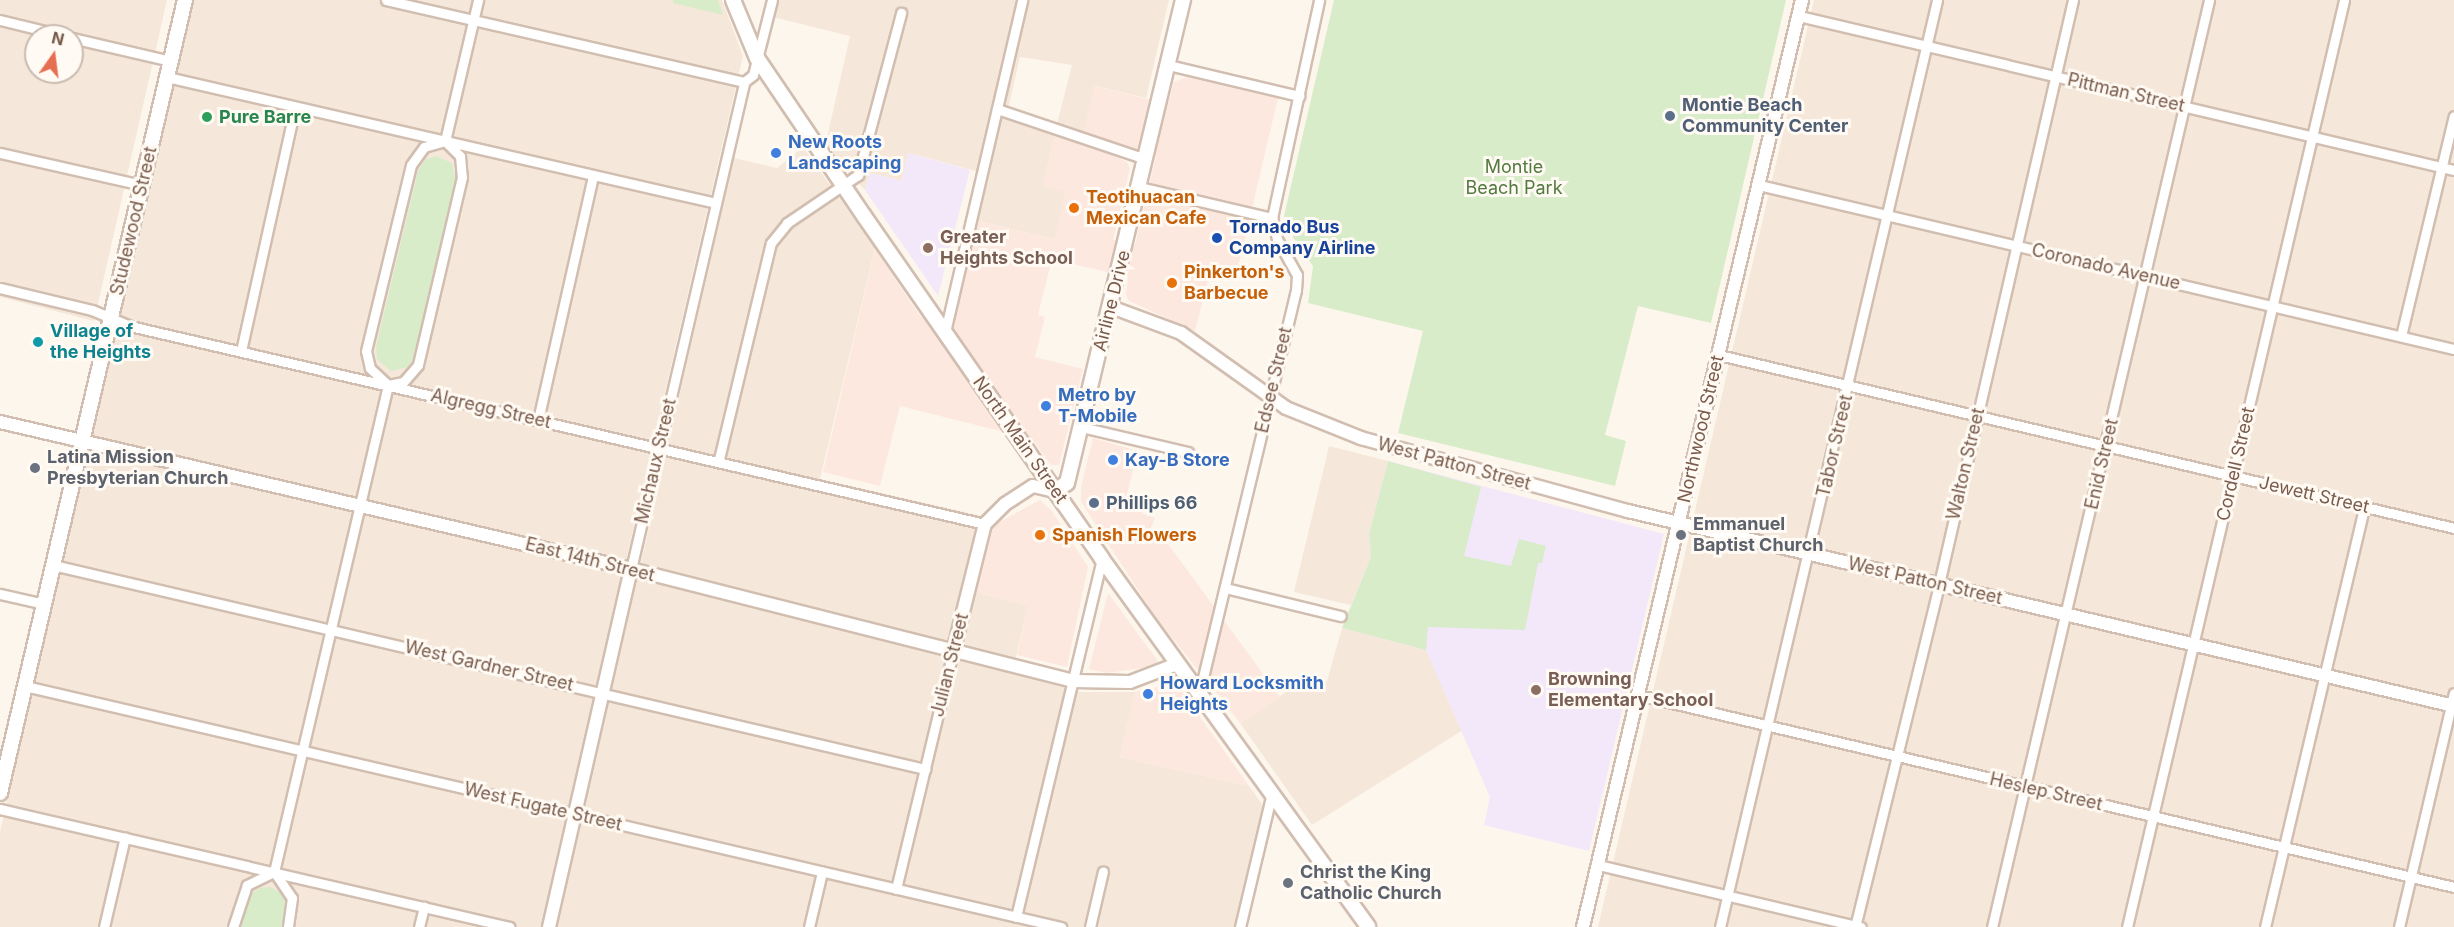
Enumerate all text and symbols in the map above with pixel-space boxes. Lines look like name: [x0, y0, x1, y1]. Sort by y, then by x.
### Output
north arrow: [24, 24, 84, 84]
text: N: [50, 27, 66, 50]
street label: Pittman Street: [2065, 69, 2187, 117]
place label: Montie Beach Community Center: [1682, 95, 1848, 138]
place label: Pure Barre: [219, 106, 311, 128]
marker: Montie Beach Community Center: [1663, 109, 1677, 123]
marker: Pure Barre: [200, 110, 214, 124]
place label: New Roots Landscaping: [788, 132, 901, 174]
street label: Studewood Street: [106, 144, 162, 298]
marker: New Roots Landscaping: [769, 146, 783, 160]
park label: Montie Beach Park: [1465, 157, 1563, 200]
place label: Teotihuacan Mexican Cafe: [1086, 187, 1206, 230]
marker: Teotihuacan Mexican Cafe: [1067, 201, 1081, 215]
place label: Tornado Bus Company Airline: [1229, 217, 1375, 260]
place label: Greater Heights School: [940, 227, 1073, 270]
marker: Tornado Bus Company Airline: [1210, 231, 1224, 245]
street label: Coronado Avenue: [2029, 239, 2183, 295]
marker: Greater Heights School: [921, 241, 935, 255]
street label: Airline Drive: [1089, 248, 1135, 354]
place label: Pinkerton's Barbecue: [1184, 262, 1285, 304]
marker: Pinkerton's Barbecue: [1165, 276, 1179, 290]
place label: Village of the Heights: [50, 321, 151, 364]
street label: Edsee Street: [1251, 325, 1297, 435]
marker: Village of the Heights: [31, 335, 45, 349]
street label: Northwood Street: [1674, 353, 1728, 505]
street label: North Main Street: [968, 372, 1072, 508]
street label: Algregg Street: [429, 385, 553, 433]
place label: Metro by T-Mobile: [1058, 385, 1137, 428]
street label: Tabor Street: [1813, 392, 1857, 500]
street label: Michaux Street: [631, 396, 681, 526]
marker: Metro by T-Mobile: [1039, 399, 1053, 413]
street label: Cordell Street: [2212, 405, 2260, 523]
street label: Walton Street: [1943, 406, 1989, 522]
street label: Enid Street: [2081, 416, 2123, 512]
street label: West Patton Street: [1375, 433, 1533, 495]
place label: Latina Mission Presbyterian Church: [47, 447, 228, 490]
place label: Kay-B Store: [1125, 449, 1230, 471]
marker: Kay-B Store: [1106, 453, 1120, 467]
marker: Latina Mission Presbyterian Church: [28, 461, 42, 475]
street label: Jewett Street: [2257, 472, 2371, 518]
place label: Phillips 66: [1106, 492, 1197, 514]
marker: Phillips 66: [1087, 496, 1101, 510]
place label: Emmanuel Baptist Church: [1693, 514, 1824, 556]
place label: Spanish Flowers: [1052, 524, 1197, 546]
marker: Spanish Flowers: [1033, 528, 1047, 542]
marker: Emmanuel Baptist Church: [1674, 528, 1688, 542]
street label: East 14th Street: [523, 533, 657, 587]
street label: West Patton Street: [1846, 553, 2004, 609]
street label: Julian Street: [927, 611, 973, 719]
street label: West Gardner Street: [402, 636, 576, 696]
place label: Browning Elementary School: [1548, 669, 1713, 712]
place label: Howard Locksmith Heights: [1160, 673, 1324, 716]
marker: Browning Elementary School: [1529, 683, 1543, 697]
marker: Howard Locksmith Heights: [1141, 687, 1155, 701]
street label: Heslep Street: [1987, 769, 2105, 815]
street label: West Fugate Street: [462, 778, 624, 836]
place label: Christ the King Catholic Church: [1300, 862, 1442, 904]
marker: Christ the King Catholic Church: [1281, 876, 1295, 890]

